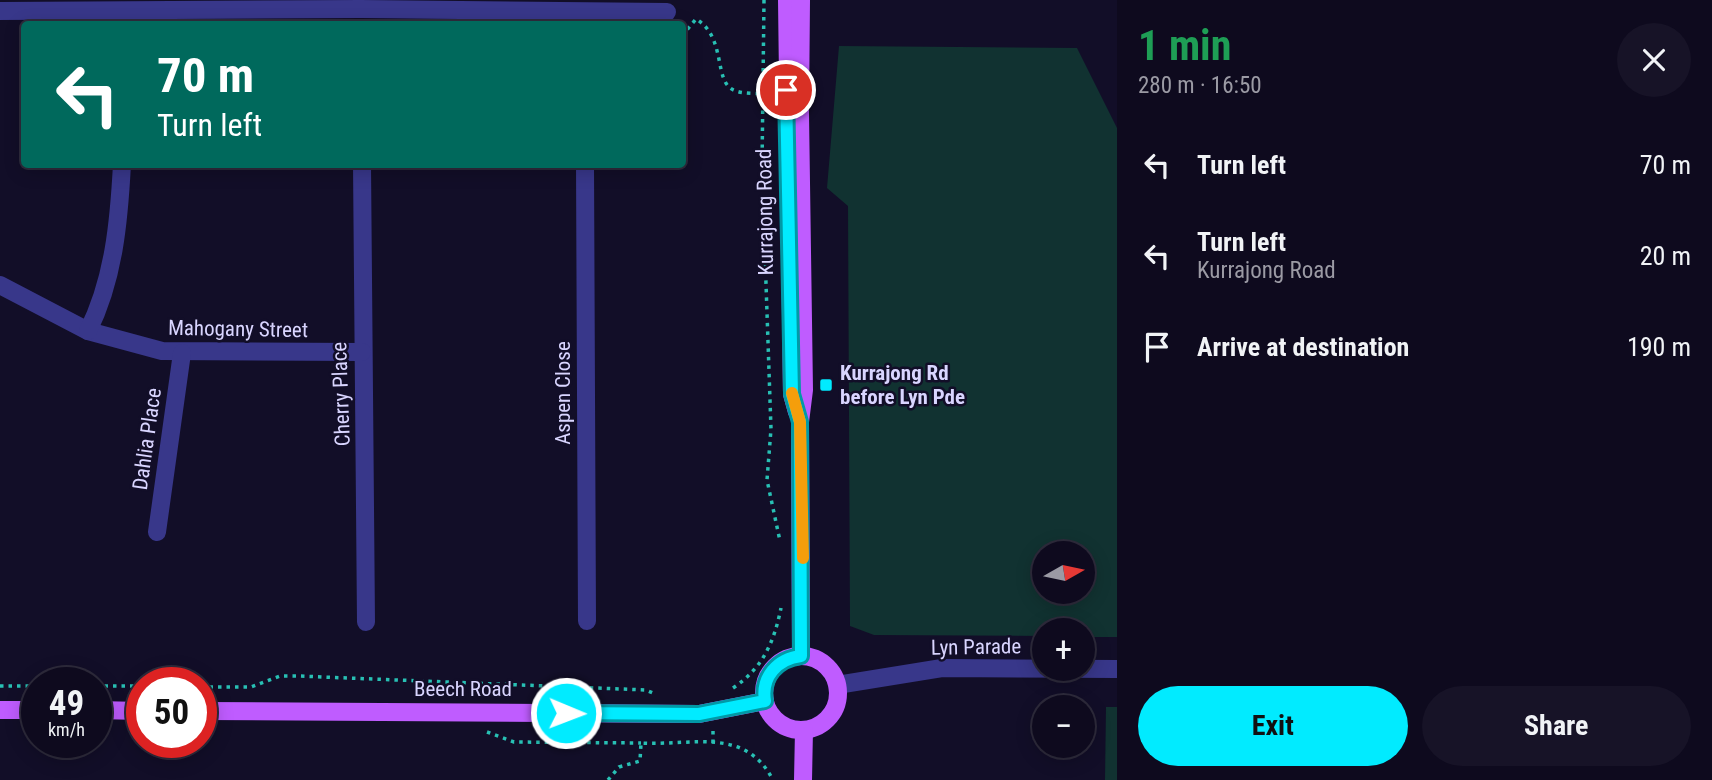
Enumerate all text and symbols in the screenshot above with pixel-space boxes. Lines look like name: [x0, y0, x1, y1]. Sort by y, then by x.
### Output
text: 1 min: [1138, 21, 1231, 70]
button: close: [1617, 23, 1691, 97]
text: 70 m: [157, 47, 254, 104]
icon: left: [42, 49, 133, 140]
pin: [756, 60, 816, 120]
icon: arrive: [767, 71, 805, 109]
text: 280 m · 16:50: [1138, 72, 1262, 99]
text: Turn left: [157, 106, 262, 144]
icon: left: [1138, 146, 1176, 184]
street label: Kurrajong Road: [752, 149, 778, 275]
text: Turn left: [1197, 150, 1286, 180]
text: 70 m: [1640, 150, 1691, 180]
text: Turn left: [1197, 227, 1286, 257]
icon: left: [1138, 237, 1176, 275]
text: 20 m: [1640, 241, 1691, 271]
text: Kurrajong Road: [1197, 257, 1336, 284]
street label: Mahogany Street: [168, 316, 308, 342]
icon: arrive: [1138, 328, 1176, 366]
text: Arrive at destination: [1197, 332, 1409, 362]
text: 190 m: [1627, 332, 1691, 362]
street label: Cherry Place: [327, 341, 355, 447]
street label: Aspen Close: [551, 341, 575, 445]
place label: Kurrajong Rd before Lyn Pde: [840, 361, 965, 409]
marker: Kurrajong Rd before Lyn Pde: [818, 377, 834, 393]
street label: Dahlia Place: [128, 386, 166, 492]
north arrow: [1032, 541, 1096, 604]
map controls: [1032, 541, 1095, 758]
button: +: [1032, 618, 1095, 681]
street label: Lyn Parade: [931, 634, 1021, 660]
speed limit sign: 50: [126, 667, 217, 758]
position arrow: [529, 676, 603, 750]
street label: Beech Road: [414, 677, 512, 701]
text: 49: [49, 683, 84, 724]
button: Exit: [1138, 686, 1408, 766]
button: Share: [1422, 686, 1691, 766]
button: −: [1032, 695, 1095, 758]
text: km/h: [48, 719, 85, 740]

